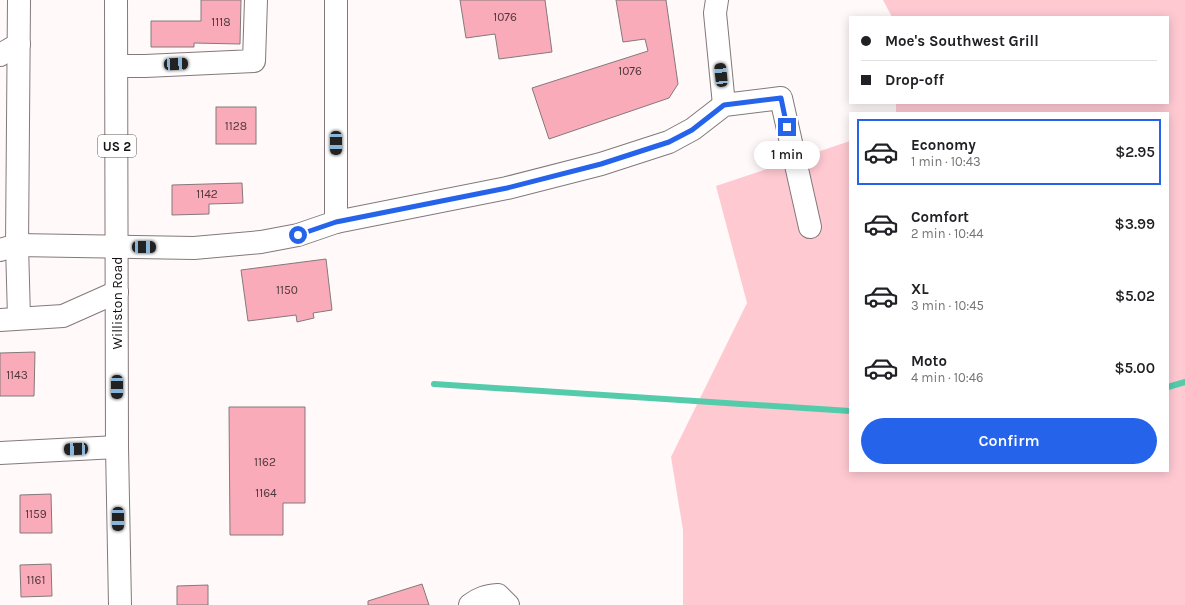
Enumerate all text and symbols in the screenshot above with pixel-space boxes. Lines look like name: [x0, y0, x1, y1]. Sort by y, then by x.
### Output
house number: 1076: [493, 10, 517, 24]
house number: 1118: [211, 15, 231, 29]
text: Moe's Southwest Grill: [885, 32, 1039, 50]
car: [164, 57, 188, 71]
car: [714, 62, 728, 88]
house number: 1076: [618, 64, 642, 78]
text: Drop-off: [885, 71, 944, 89]
route end: [778, 118, 796, 136]
house number: 1128: [225, 119, 247, 133]
car: [330, 131, 342, 155]
icon: car: [863, 134, 899, 170]
road number: US 2: [98, 135, 136, 157]
text: Economy: [911, 136, 976, 154]
callout: 1 min: [754, 141, 820, 169]
text: $2.95: [1115, 143, 1155, 161]
text: 1 min: [771, 147, 803, 162]
text: 1 min · 10:43: [911, 154, 981, 169]
house number: 1142: [196, 187, 218, 201]
icon: car: [863, 206, 899, 242]
text: Comfort: [911, 208, 969, 226]
text: $3.99: [1115, 215, 1155, 233]
route start: [289, 226, 307, 244]
text: 2 min · 10:44: [911, 226, 984, 241]
car: [132, 241, 156, 253]
street label: Williston Road: [109, 257, 126, 349]
icon: car: [863, 278, 899, 314]
text: XL: [911, 280, 929, 298]
house number: 1150: [276, 283, 298, 297]
text: $5.02: [1115, 287, 1155, 305]
text: 3 min · 10:45: [911, 298, 984, 313]
icon: car: [863, 350, 899, 386]
text: Moto: [911, 352, 947, 370]
text: $5.00: [1115, 359, 1155, 377]
house number: 1143: [6, 368, 28, 382]
text: 4 min · 10:46: [911, 370, 983, 385]
car: [111, 375, 123, 399]
button: Confirm: [861, 418, 1157, 464]
car: [64, 443, 88, 455]
house number: 1162: [254, 455, 276, 469]
house number: 1164: [255, 486, 277, 500]
house number: 1159: [25, 507, 47, 521]
car: [112, 507, 124, 531]
house number: 1161: [27, 573, 45, 587]

